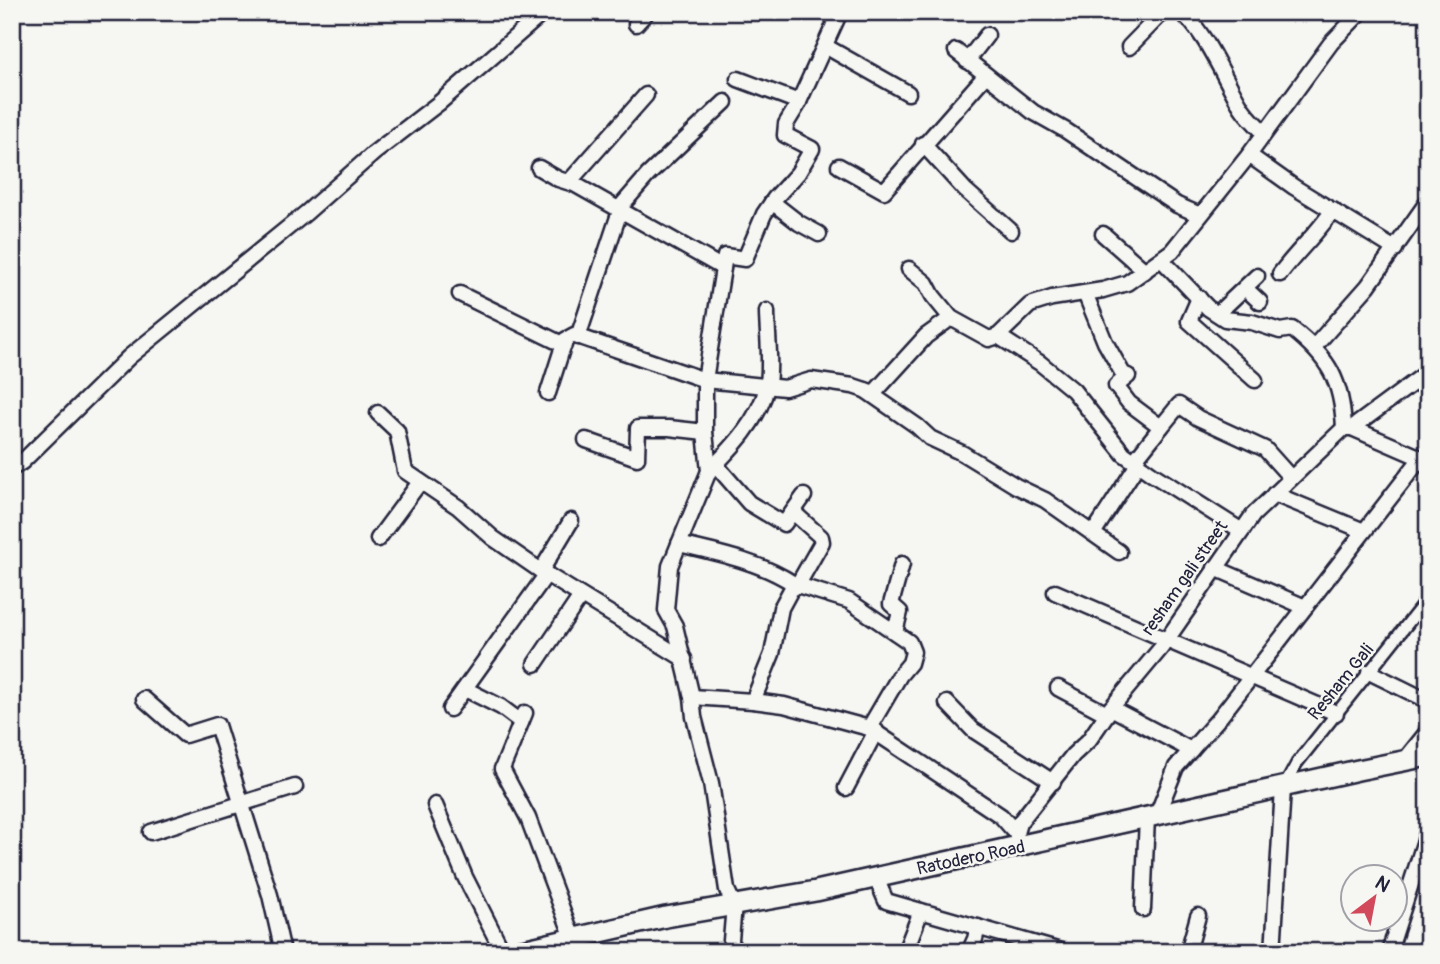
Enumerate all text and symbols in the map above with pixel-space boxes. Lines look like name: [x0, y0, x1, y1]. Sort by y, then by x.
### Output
street label: resham gali street: [1137, 516, 1234, 640]
street label: Resham Gali: [1303, 639, 1379, 725]
street label: Ratodero Road: [915, 835, 1027, 881]
north arrow: [1338, 862, 1408, 932]
text: N: [1371, 871, 1394, 898]

